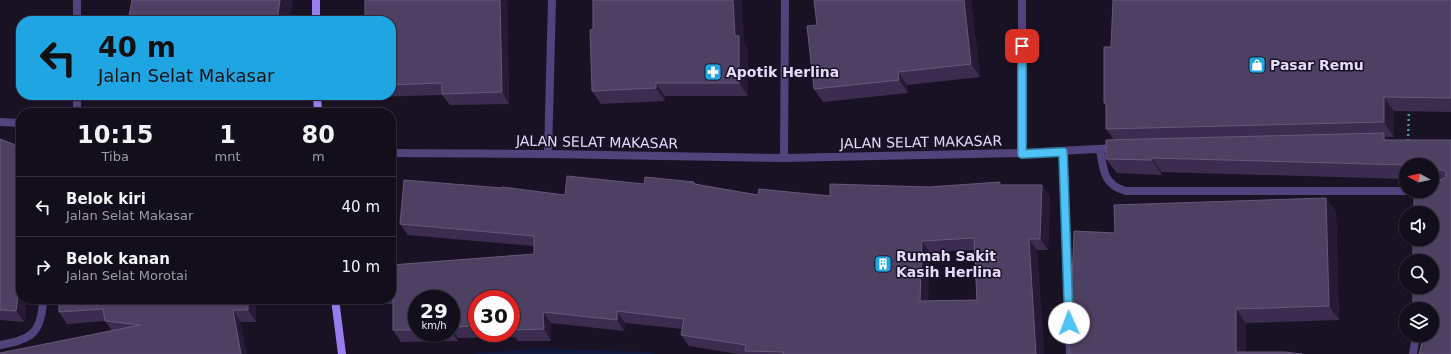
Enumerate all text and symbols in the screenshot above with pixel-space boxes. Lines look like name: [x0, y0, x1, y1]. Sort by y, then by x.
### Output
pin: [1005, 29, 1039, 63]
text: 40 m: [98, 31, 176, 64]
icon: left: [32, 32, 84, 84]
icon: arrive: [1011, 35, 1033, 57]
shop icon: Pasar Remu: [1247, 55, 1267, 75]
place label: Pasar Remu: [1270, 57, 1364, 73]
pharmacy icon: Apotik Herlina: [703, 62, 723, 82]
place label: Apotik Herlina: [726, 64, 839, 80]
text: Jalan Selat Makasar: [98, 65, 274, 86]
text: 10:15: [77, 121, 153, 149]
text: 1: [219, 121, 236, 149]
text: 80: [302, 121, 335, 149]
street label: JALAN SELAT MAKASAR: [515, 133, 678, 151]
street label: JALAN SELAT MAKASAR: [839, 133, 1002, 151]
text: Tiba: [102, 149, 129, 164]
text: mnt: [215, 149, 241, 164]
text: m: [312, 149, 325, 164]
north arrow: [1399, 158, 1439, 198]
map controls: [1399, 158, 1439, 342]
text: Belok kiri: [66, 190, 146, 208]
icon: left: [32, 196, 54, 218]
text: 40 m: [342, 198, 380, 216]
button: sound: [1399, 206, 1439, 246]
text: Jalan Selat Makasar: [66, 208, 193, 223]
place label: Rumah Sakit Kasih Herlina: [896, 248, 1001, 280]
text: Belok kanan: [66, 250, 170, 268]
building icon: Rumah Sakit Kasih Herlina: [873, 254, 893, 274]
button: search: [1399, 254, 1439, 294]
icon: right: [32, 256, 54, 278]
text: 10 m: [342, 258, 380, 276]
text: Jalan Selat Morotai: [66, 268, 188, 283]
speed limit sign: 30: [468, 290, 520, 342]
text: 29: [420, 299, 448, 323]
position arrow: [1048, 302, 1090, 344]
button: layers: [1399, 302, 1439, 342]
text: km/h: [421, 320, 447, 331]

